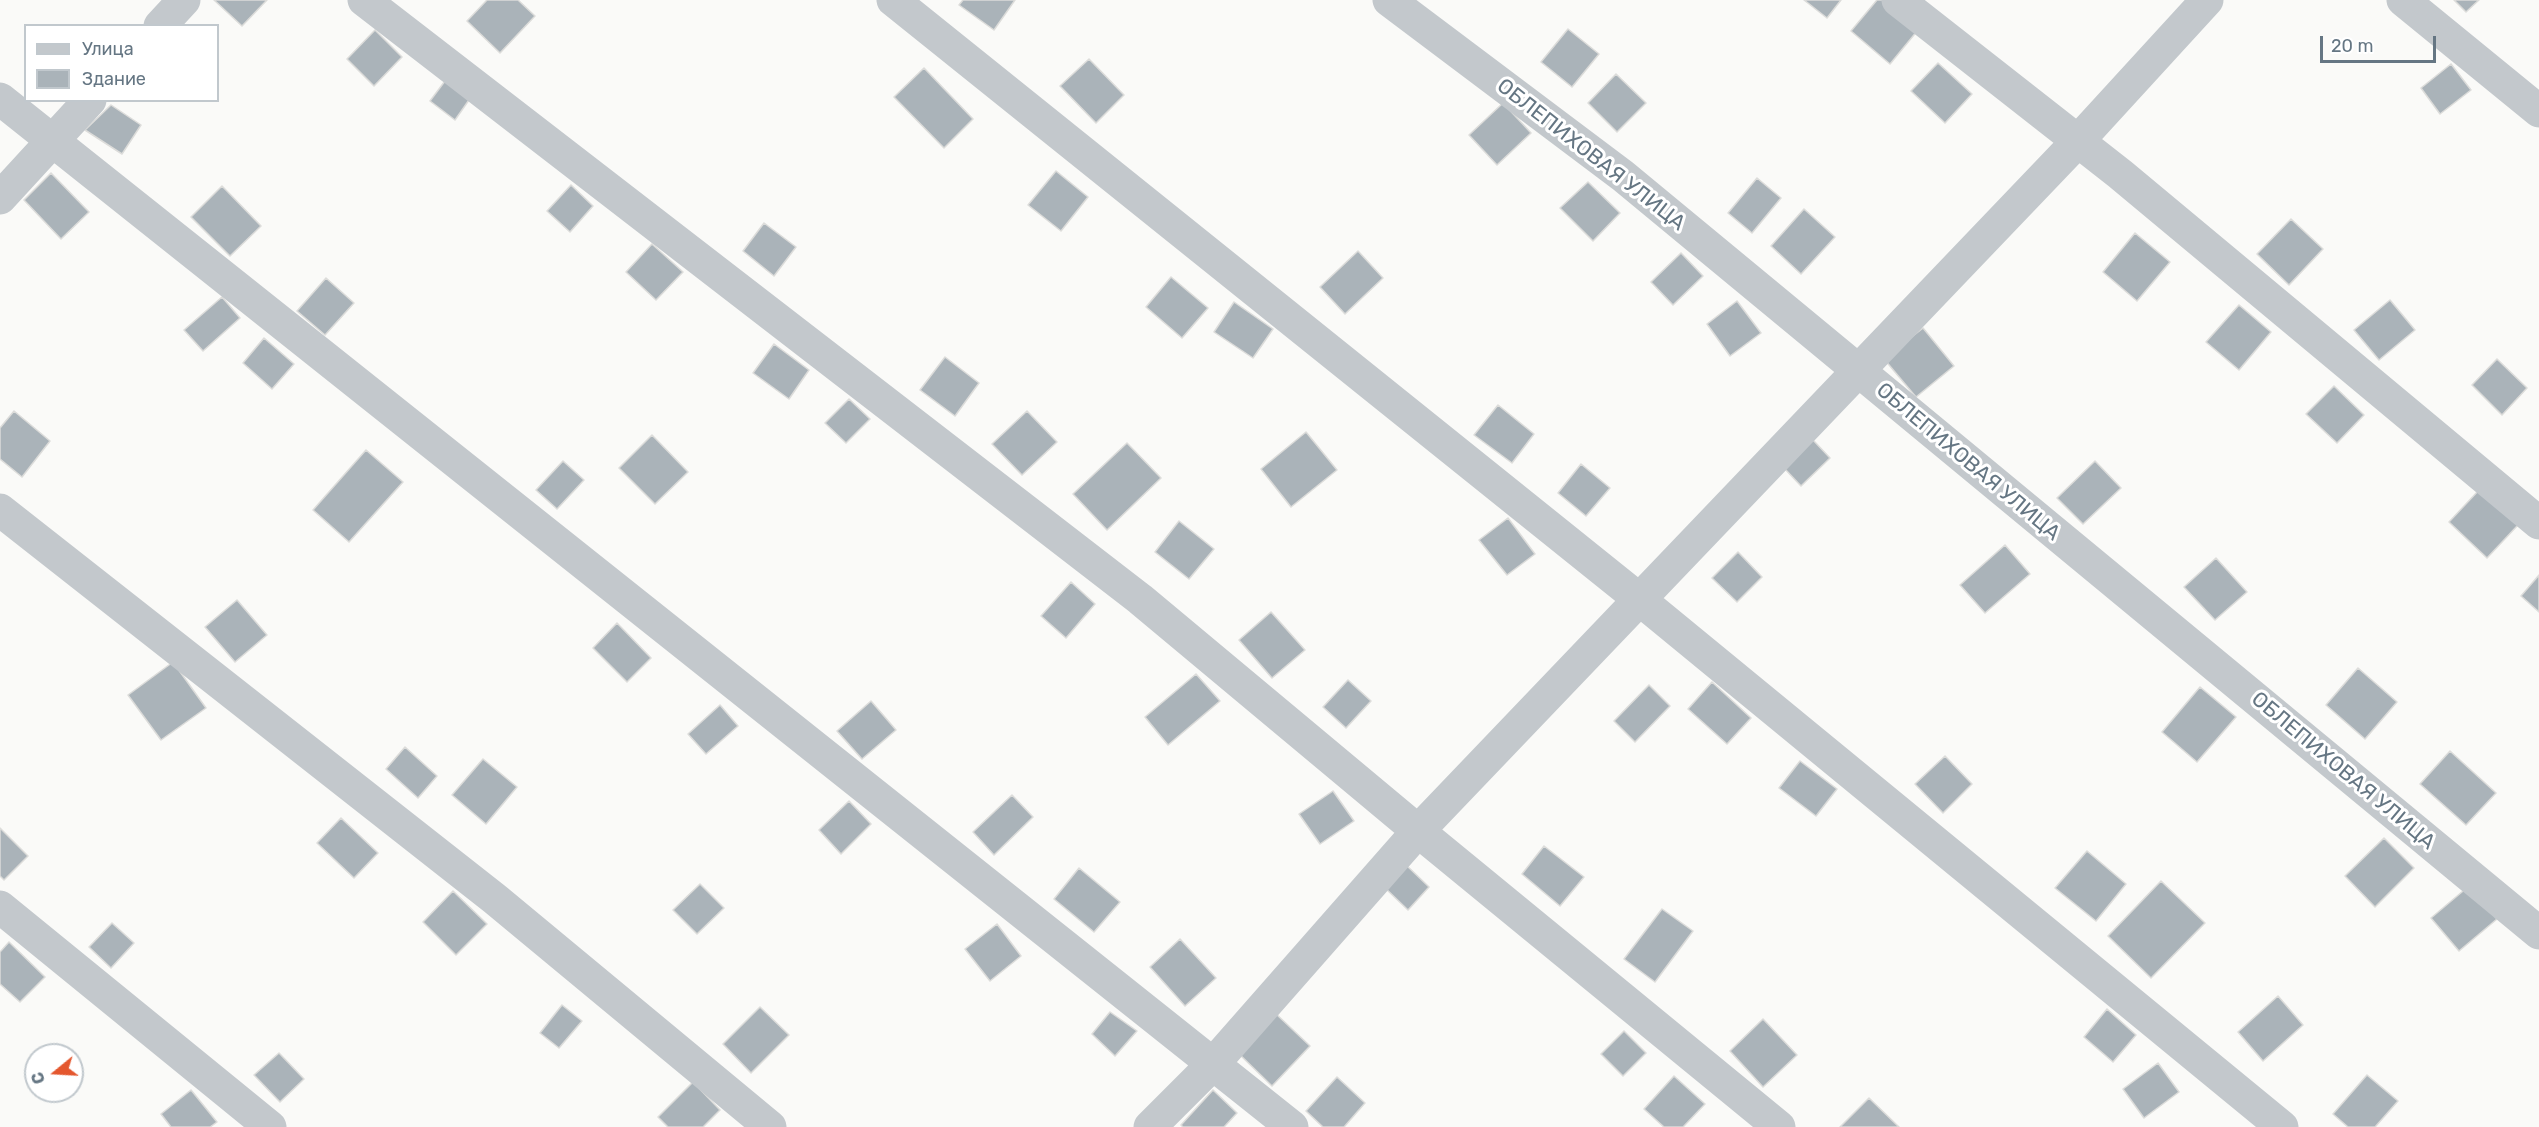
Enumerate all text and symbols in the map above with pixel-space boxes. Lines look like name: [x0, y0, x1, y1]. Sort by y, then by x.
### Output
legend: [24, 24, 219, 102]
scale bar: [2323, 24, 2438, 62]
text: 20 m: [2331, 35, 2373, 57]
text: Улица: [82, 38, 134, 60]
text: Здание: [82, 68, 146, 90]
street label: ОБЛЕПИХОВАЯ УЛИЦА: [1492, 74, 1690, 236]
street label: ОБЛЕПИХОВАЯ УЛИЦА: [1871, 378, 2065, 546]
street label: ОБЛЕПИХОВАЯ УЛИЦА: [2246, 687, 2440, 855]
north arrow: [24, 1043, 84, 1103]
text: С: [28, 1070, 49, 1086]

